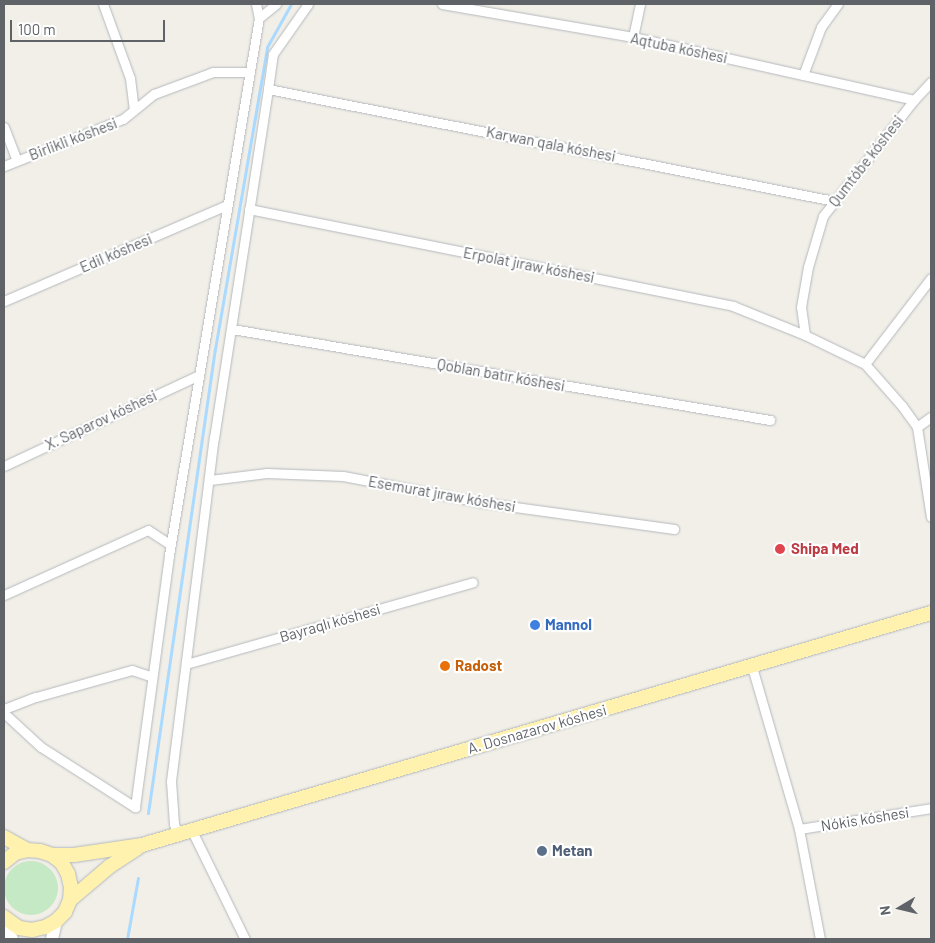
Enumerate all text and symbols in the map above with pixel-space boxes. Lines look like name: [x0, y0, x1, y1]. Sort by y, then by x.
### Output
scale bar: [12, 10, 168, 42]
text: 100 m: [18, 20, 56, 38]
street label: Aqtuba kóshesi: [629, 29, 729, 67]
street label: Qumtóbe kóshesi: [825, 112, 907, 210]
street label: Birlikli kóshesi: [26, 114, 120, 164]
street label: Karwan qala kóshesi: [485, 123, 617, 165]
street label: Edil kóshesi: [77, 230, 155, 276]
street label: Erpolat jıraw kóshesi: [462, 243, 596, 287]
street label: Qoblan batır kóshesi: [436, 355, 566, 395]
street label: X. Saparov kóshesi: [42, 386, 160, 454]
street label: Esemurat jıraw kóshesi: [367, 472, 517, 516]
place label: Shipa Med: [791, 540, 859, 558]
marker: Shipa Med: [773, 542, 787, 556]
street label: Bayraqlı kóshesi: [277, 600, 383, 646]
place label: Mannol: [545, 616, 592, 634]
marker: Mannol: [529, 619, 541, 631]
place label: Radost: [455, 657, 502, 675]
marker: Radost: [439, 660, 451, 672]
street label: A. Dosnazarov kóshesi: [465, 701, 609, 757]
street label: Nókis kóshesi: [820, 803, 910, 835]
place label: Metan: [552, 842, 593, 860]
marker: Metan: [536, 845, 548, 857]
north arrow: [875, 883, 925, 933]
text: N: [876, 904, 894, 916]

